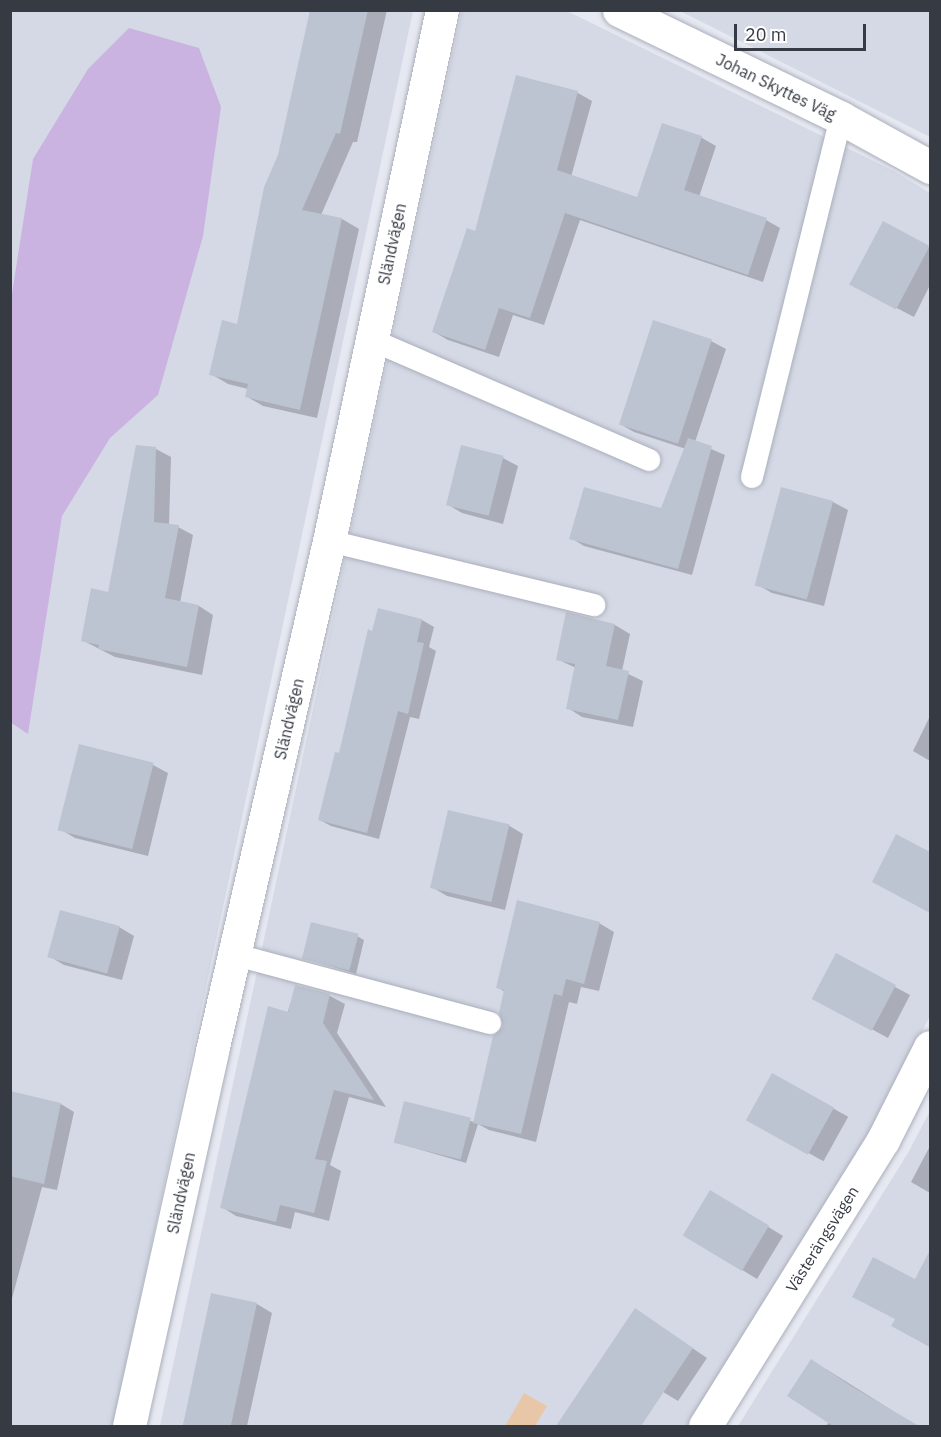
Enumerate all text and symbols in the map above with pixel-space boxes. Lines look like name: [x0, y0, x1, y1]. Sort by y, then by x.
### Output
scale bar: [737, 12, 869, 50]
text: 20 m: [745, 23, 787, 46]
street label: Johan Skyttes Väg: [713, 50, 839, 124]
street label: Sländvägen: [374, 201, 410, 287]
street label: Sländvägen: [270, 676, 308, 762]
street label: Sländvägen: [163, 1150, 199, 1236]
street label: Västerängsvägen: [782, 1182, 862, 1296]

